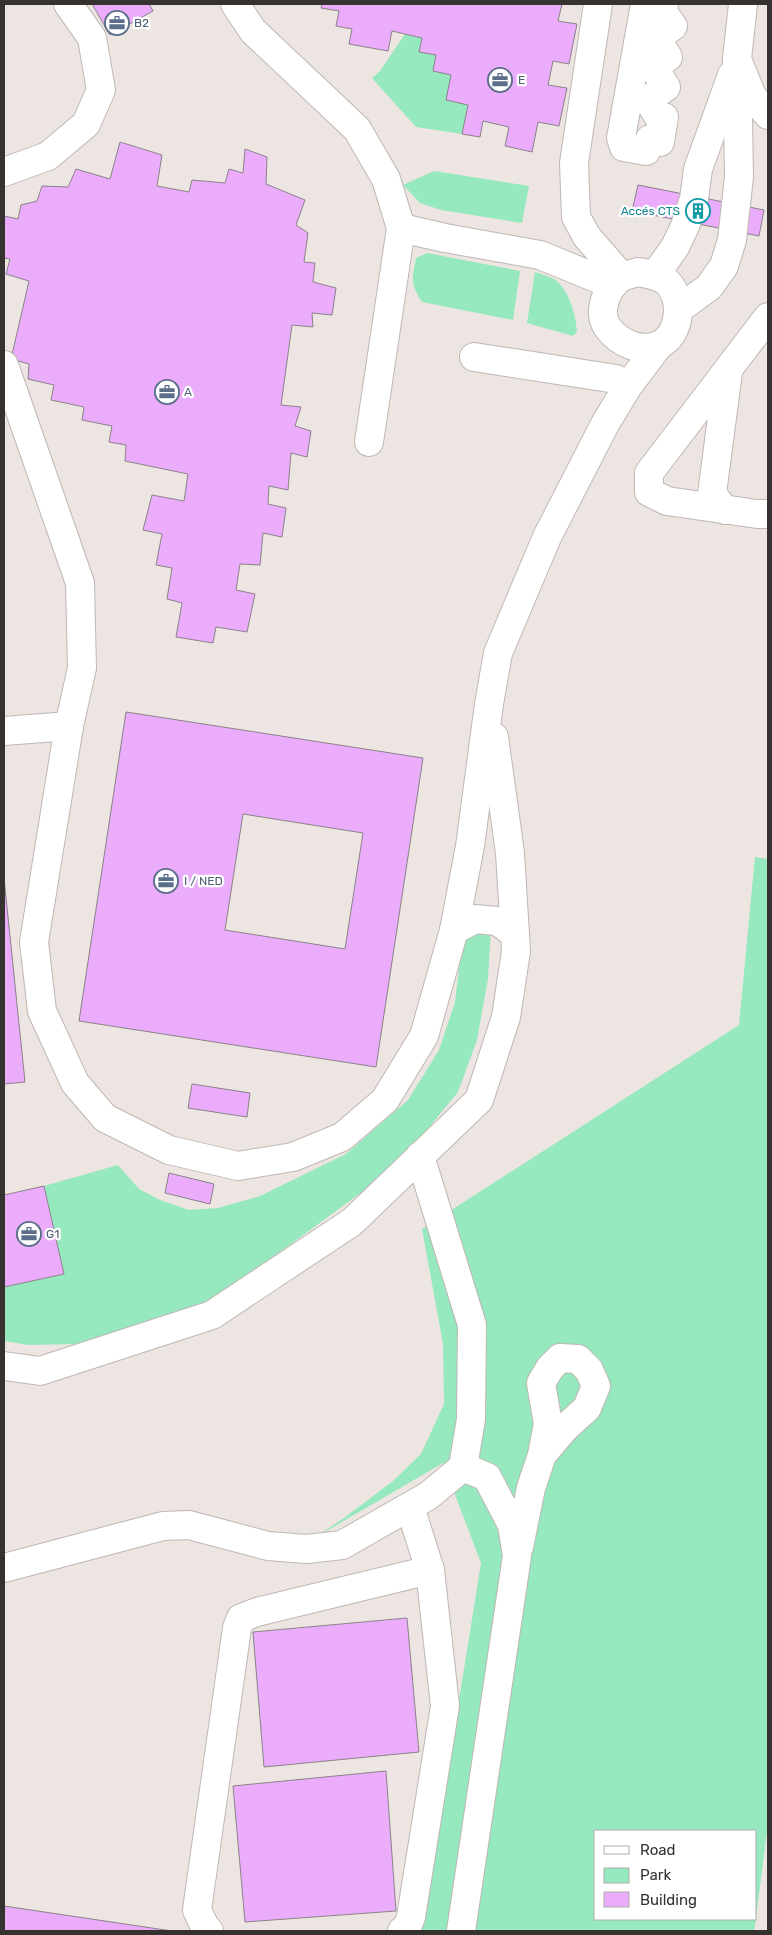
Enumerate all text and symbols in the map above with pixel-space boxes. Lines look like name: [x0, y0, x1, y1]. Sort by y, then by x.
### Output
office icon: B2: [104, 10, 130, 36]
place label: B2: [134, 16, 149, 30]
office icon: E: [487, 67, 513, 93]
place label: E: [518, 73, 525, 87]
building icon: Accés CTS: [685, 198, 711, 224]
place label: Accés CTS: [621, 204, 680, 218]
office icon: A: [154, 379, 180, 405]
place label: A: [184, 385, 192, 399]
office icon: I / NED: [153, 868, 179, 894]
place label: I / NED: [184, 874, 223, 888]
office icon: G1: [16, 1221, 42, 1247]
place label: G1: [46, 1227, 59, 1241]
legend: [594, 1830, 757, 1920]
text: Road: [640, 1841, 676, 1859]
text: Park: [640, 1866, 671, 1884]
text: Building: [640, 1891, 697, 1909]

